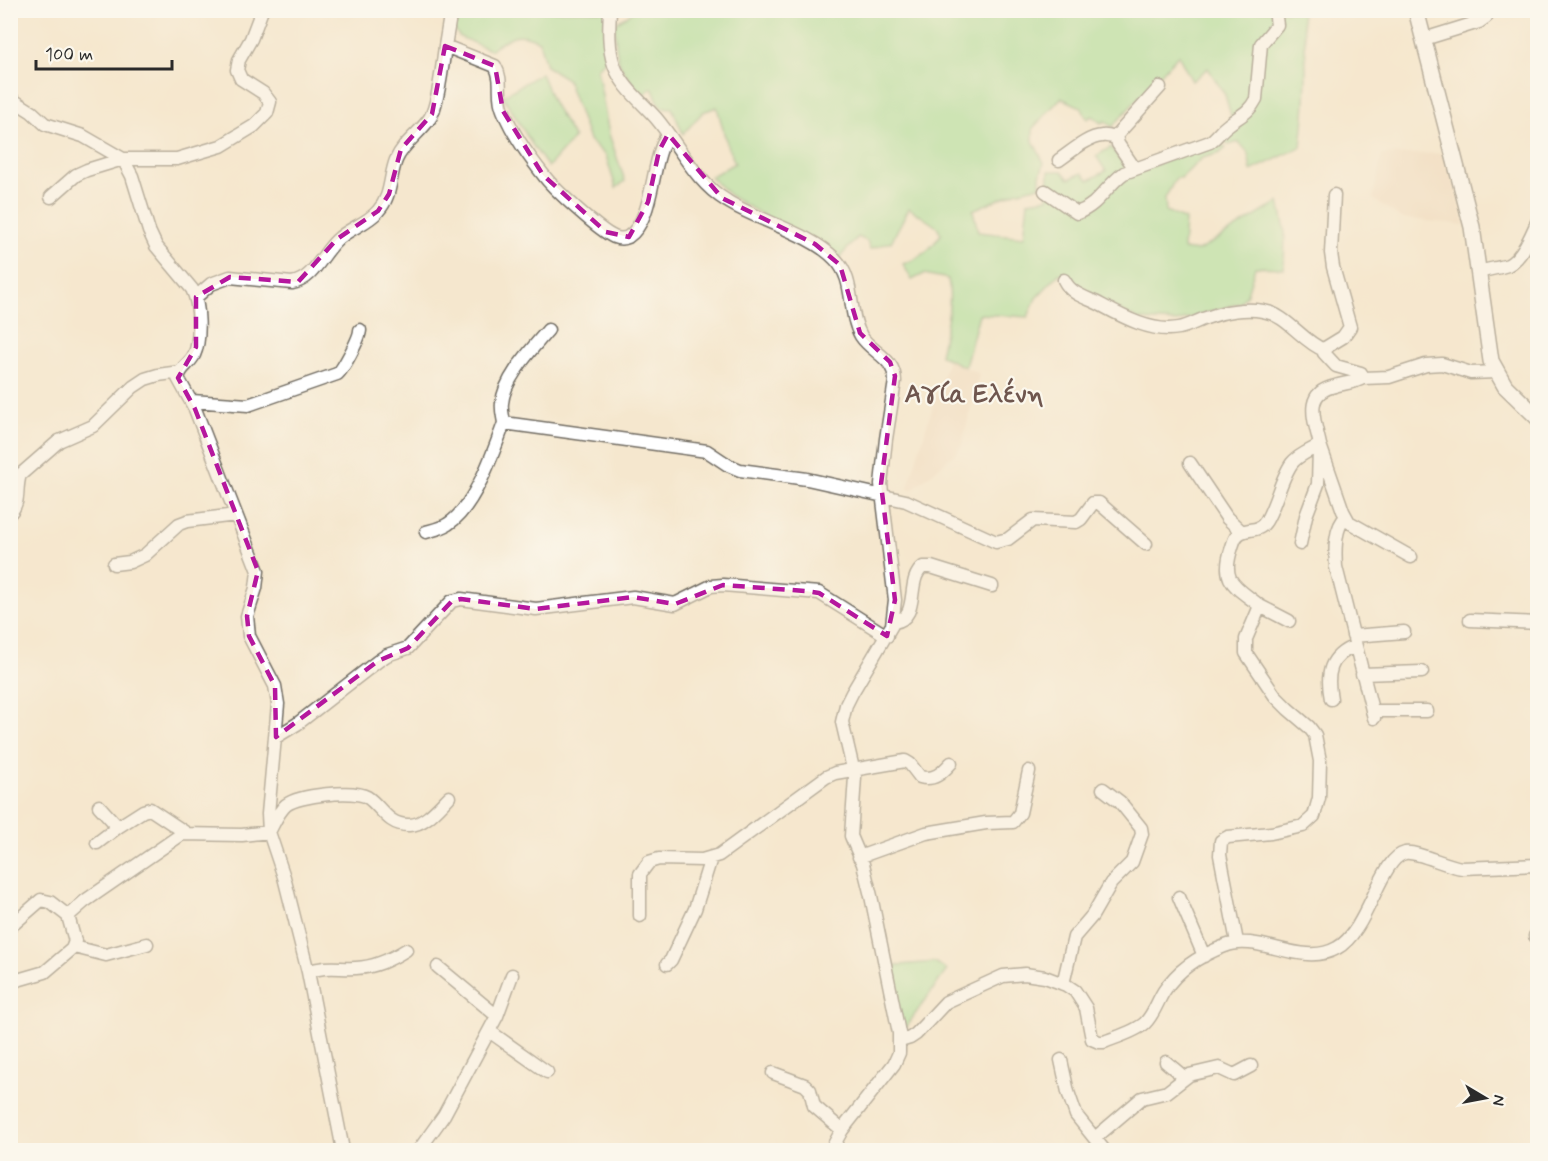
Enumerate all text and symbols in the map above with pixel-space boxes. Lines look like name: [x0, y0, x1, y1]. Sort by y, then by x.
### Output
scale bar: [36, 33, 172, 71]
text: 100 m: [45, 43, 93, 67]
district label: Αγία Ελένη: [904, 377, 1044, 412]
north arrow: [1455, 1068, 1515, 1128]
text: N: [1487, 1093, 1510, 1107]

